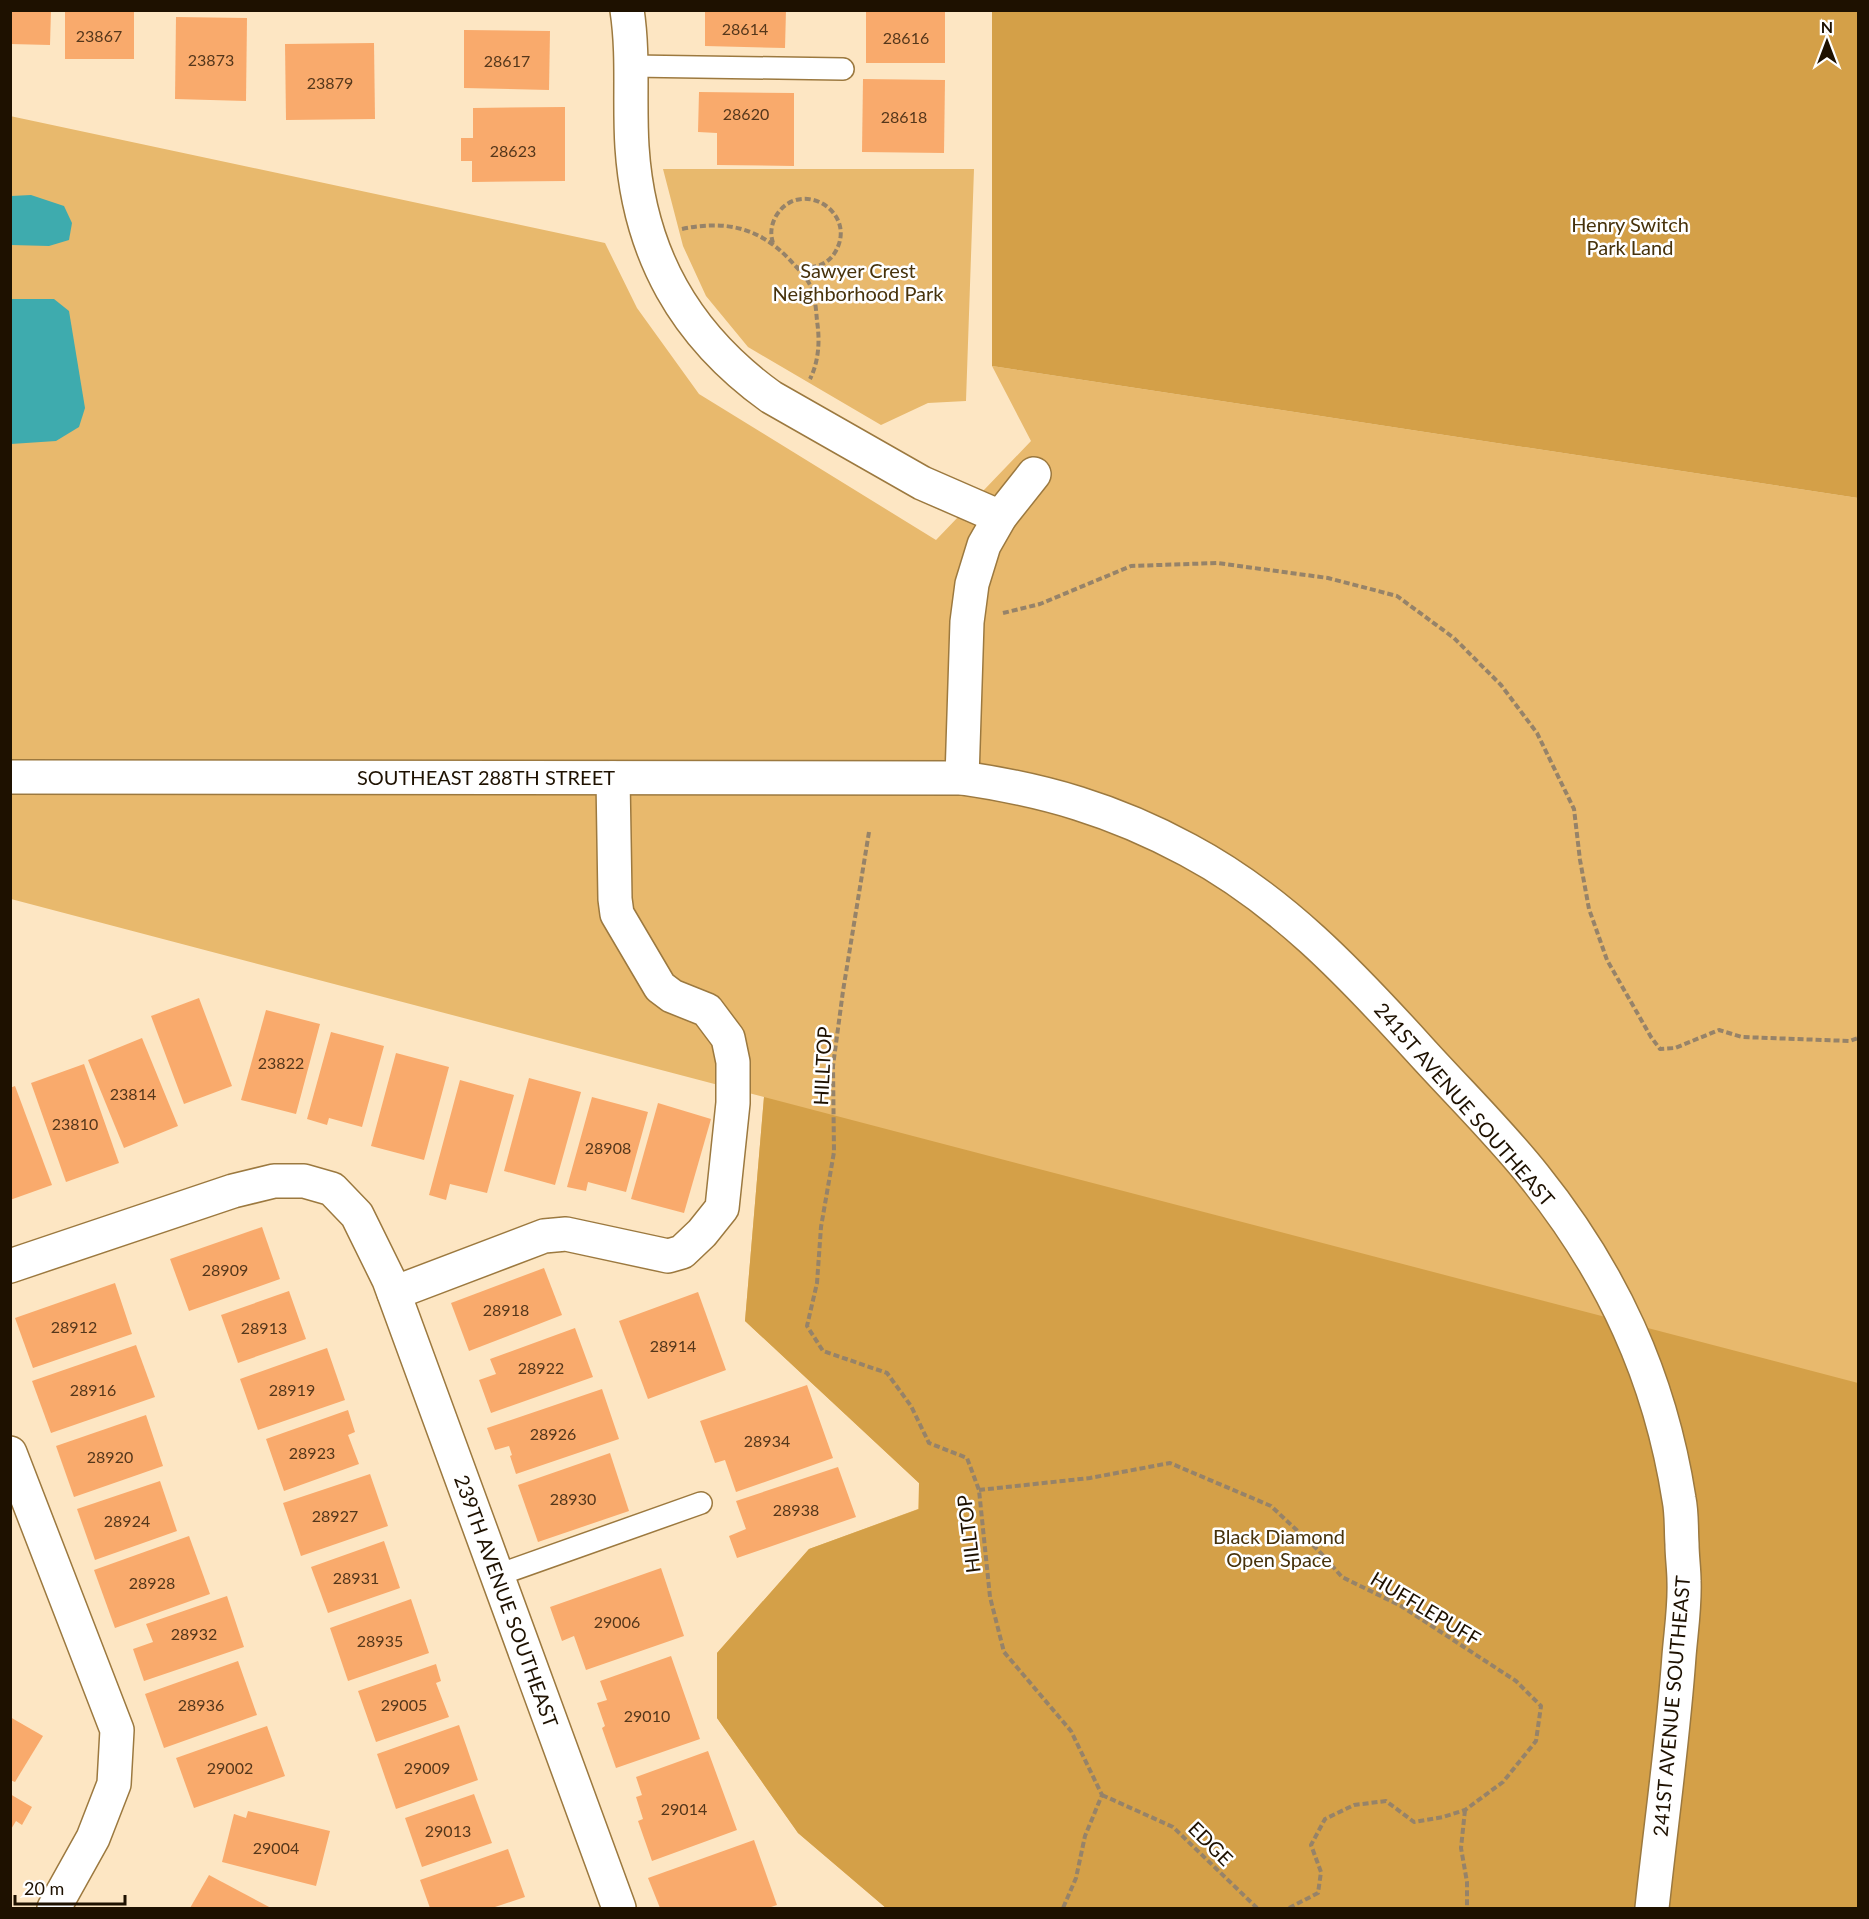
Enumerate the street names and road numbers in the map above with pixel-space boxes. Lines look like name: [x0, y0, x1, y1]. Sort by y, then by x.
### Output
street label: SOUTHEAST 288TH STREET: [357, 765, 615, 789]
street label: 241ST AVENUE SOUTHEAST: [1370, 997, 1560, 1211]
street label: HILLTOP: [808, 1026, 836, 1106]
street label: 239TH AVENUE SOUTHEAST: [450, 1471, 564, 1731]
street label: HILLTOP: [951, 1493, 985, 1575]
street label: HUFFLEPUFF: [1367, 1566, 1485, 1650]
street label: 241ST AVENUE SOUTHEAST: [1648, 1574, 1694, 1838]
street label: EDGE: [1184, 1816, 1238, 1870]

